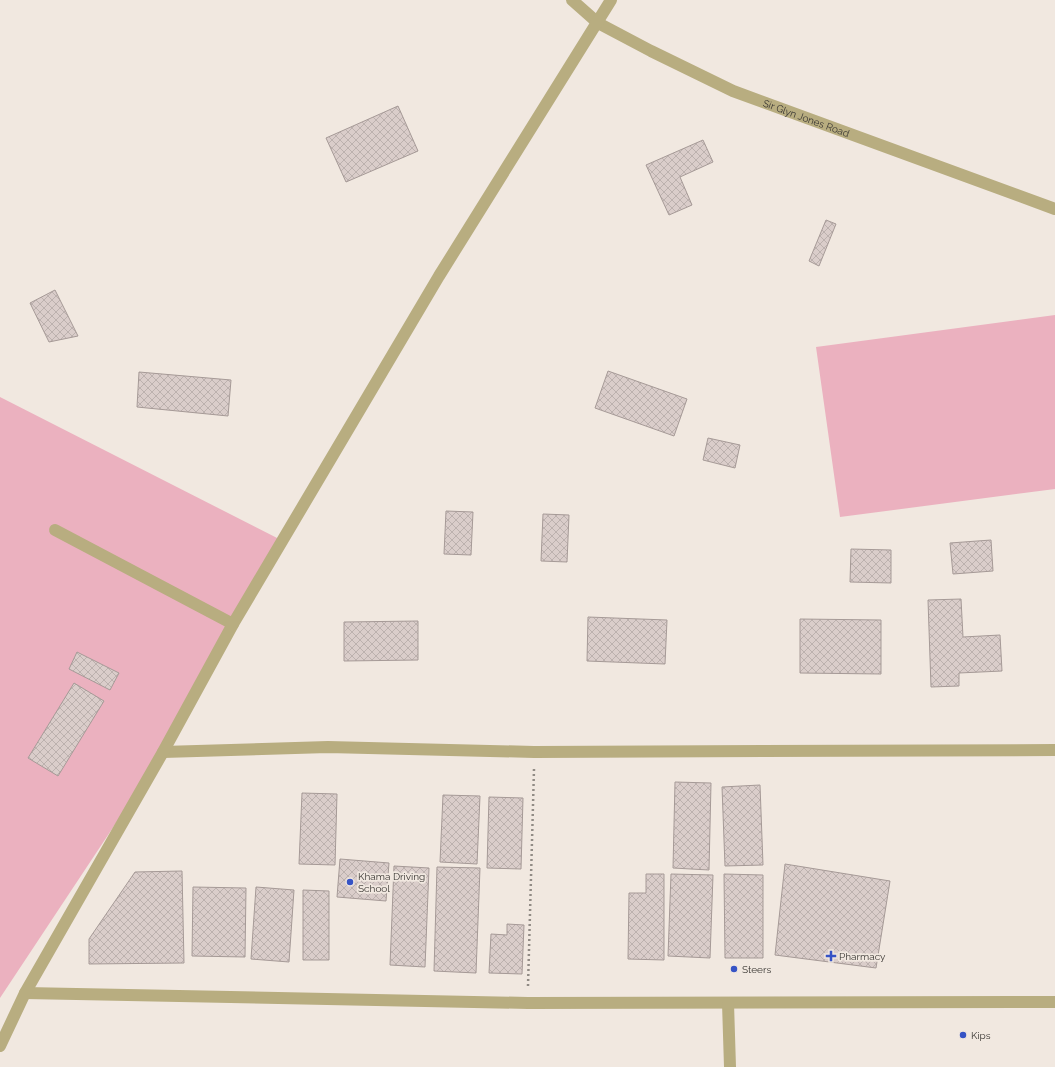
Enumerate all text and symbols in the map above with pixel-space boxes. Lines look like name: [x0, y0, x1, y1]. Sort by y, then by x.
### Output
street label: Sir Glyn Jones Road: [762, 97, 851, 139]
place label: Khama Driving School: [358, 871, 425, 894]
marker: Khama Driving School: [345, 877, 355, 887]
marker: Pharmacy: [826, 951, 836, 961]
place label: Pharmacy: [839, 951, 886, 962]
marker: Steers: [729, 964, 739, 974]
place label: Steers: [742, 964, 771, 975]
marker: Kips: [958, 1030, 968, 1040]
place label: Kips: [971, 1030, 991, 1041]

